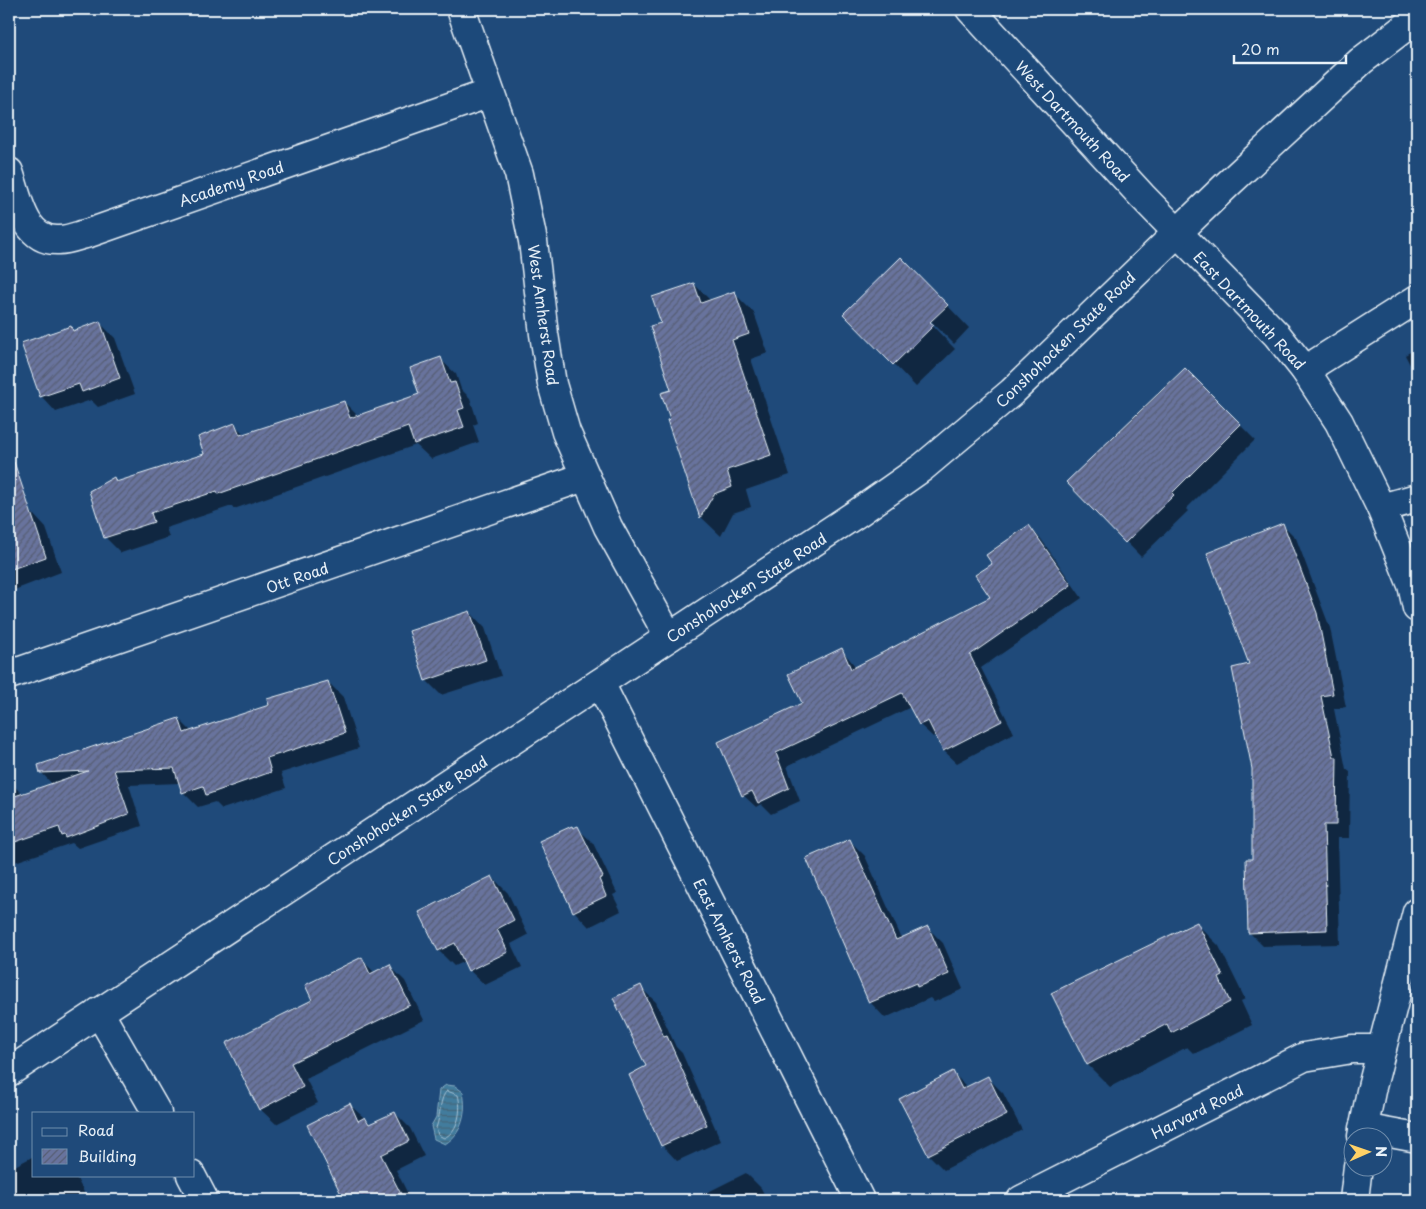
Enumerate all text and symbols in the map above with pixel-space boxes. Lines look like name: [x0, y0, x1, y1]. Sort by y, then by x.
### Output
scale bar: [1234, 32, 1346, 64]
text: 20 m: [1241, 37, 1280, 60]
street label: West Dartmouth Road: [1010, 55, 1136, 187]
street label: Academy Road: [175, 154, 287, 212]
street label: West Amherst Road: [523, 243, 565, 387]
street label: East Dartmouth Road: [1189, 245, 1311, 375]
street label: Conshohocken State Road: [990, 266, 1140, 412]
street label: Conshohocken State Road: [661, 526, 831, 648]
street label: Ott Road: [263, 556, 331, 598]
street label: Conshohocken State Road: [322, 749, 492, 871]
street label: East Amherst Road: [688, 874, 772, 1008]
street label: Harvard Road: [1147, 1078, 1247, 1144]
legend: [32, 1112, 195, 1176]
text: Road: [78, 1118, 114, 1141]
north arrow: [1344, 1126, 1394, 1176]
text: Building: [78, 1144, 137, 1167]
text: N: [1371, 1146, 1392, 1157]

